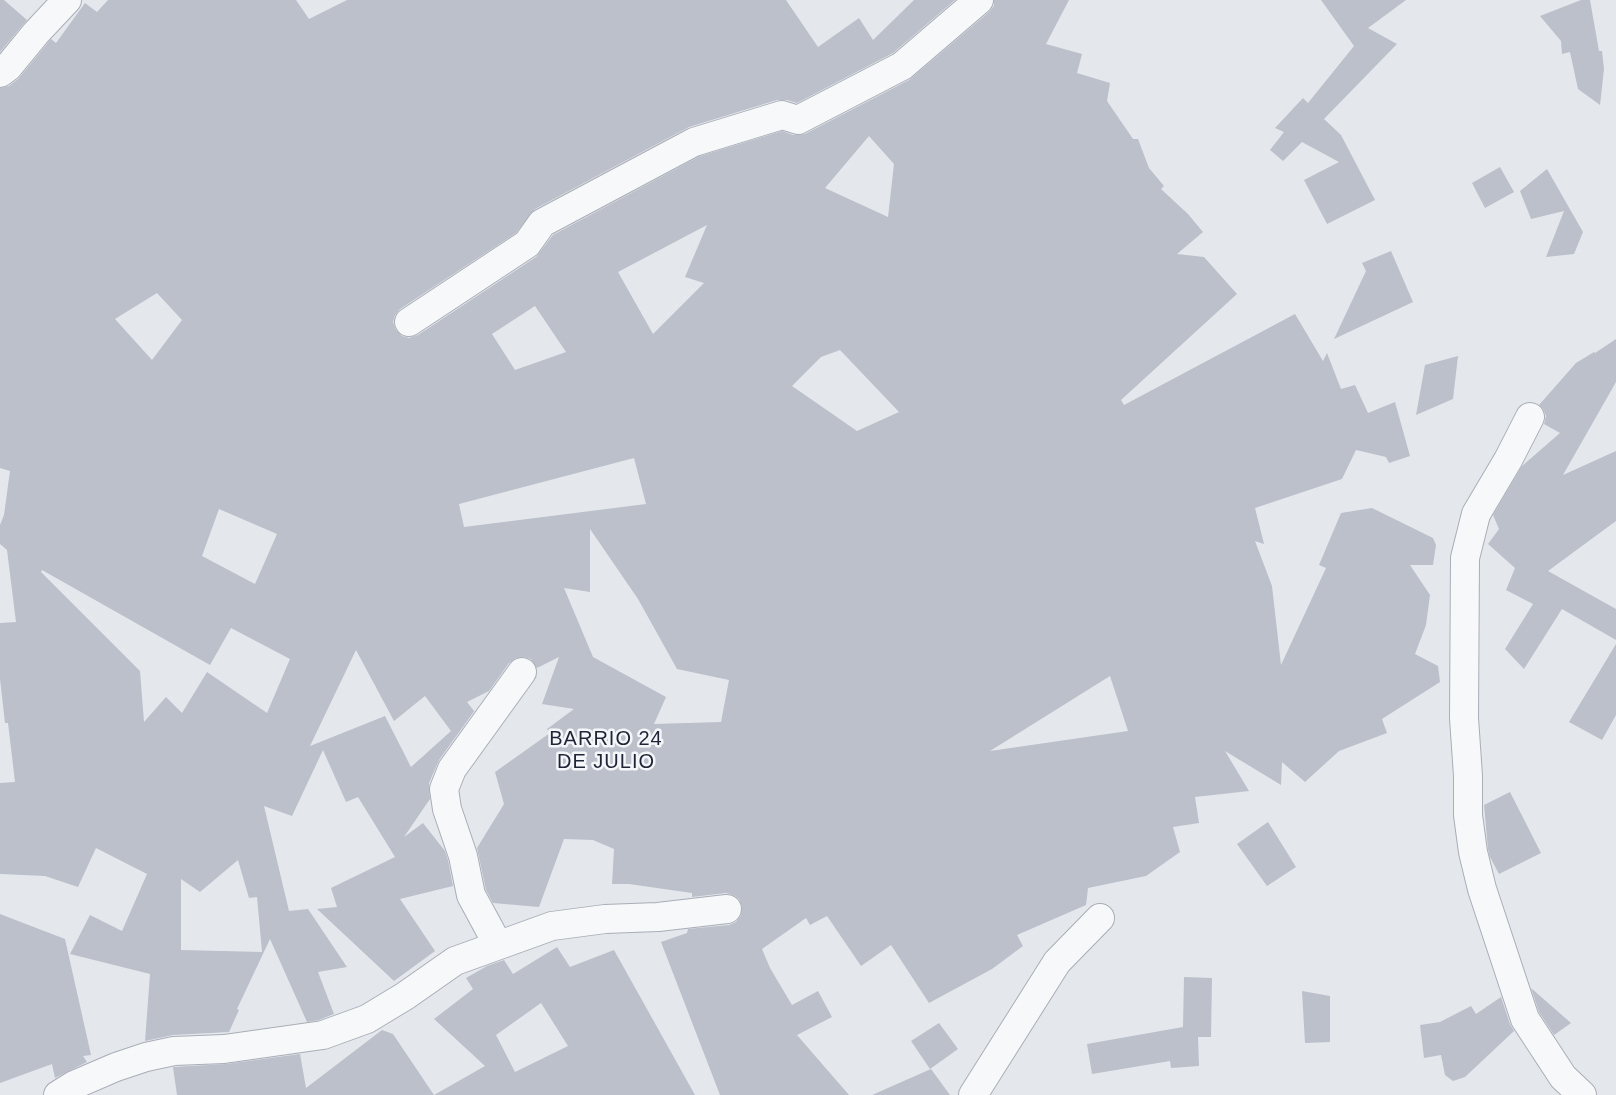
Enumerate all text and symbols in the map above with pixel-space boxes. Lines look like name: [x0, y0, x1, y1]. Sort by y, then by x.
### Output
district label: BARRIO 24 DE JULIO: [548, 727, 664, 774]

